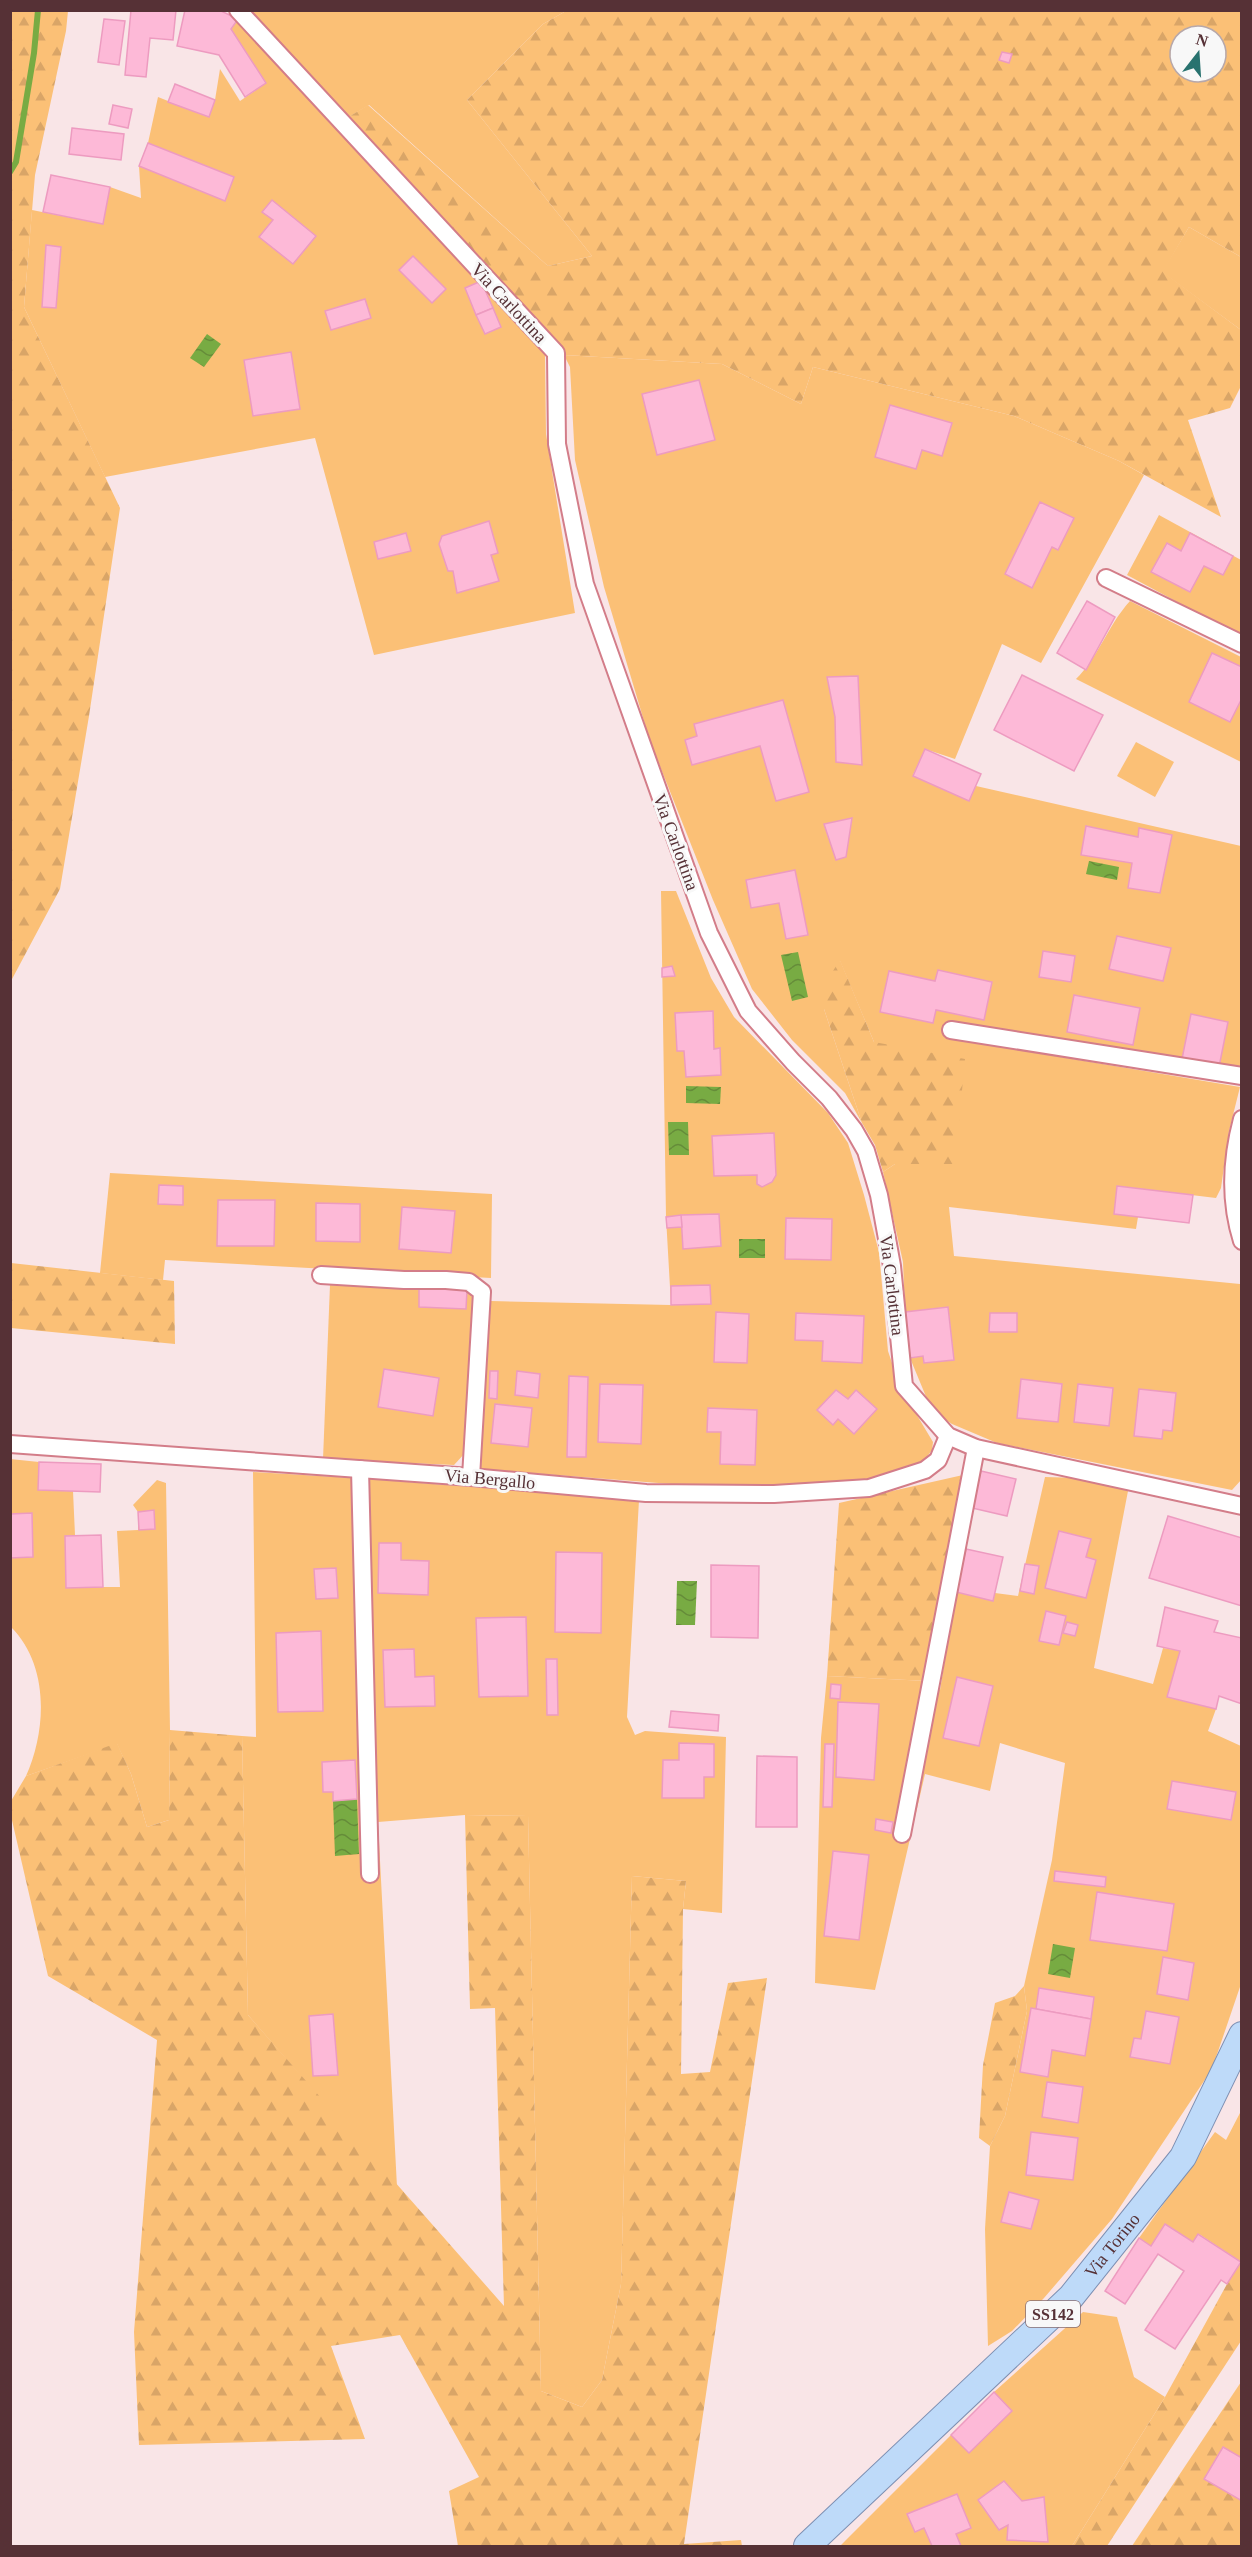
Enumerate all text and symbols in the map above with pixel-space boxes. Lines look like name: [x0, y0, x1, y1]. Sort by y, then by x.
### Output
north arrow: [1168, 24, 1228, 84]
text: N: [1194, 30, 1211, 50]
street label: Via Carlottina: [467, 259, 551, 347]
street label: Via Carlottina: [649, 791, 703, 893]
street label: Via Carlottina: [876, 1233, 908, 1337]
street label: Via Bergallo: [444, 1465, 536, 1493]
street label: Via Torino: [1080, 2209, 1144, 2282]
road number: SS142: [1026, 2301, 1080, 2327]

